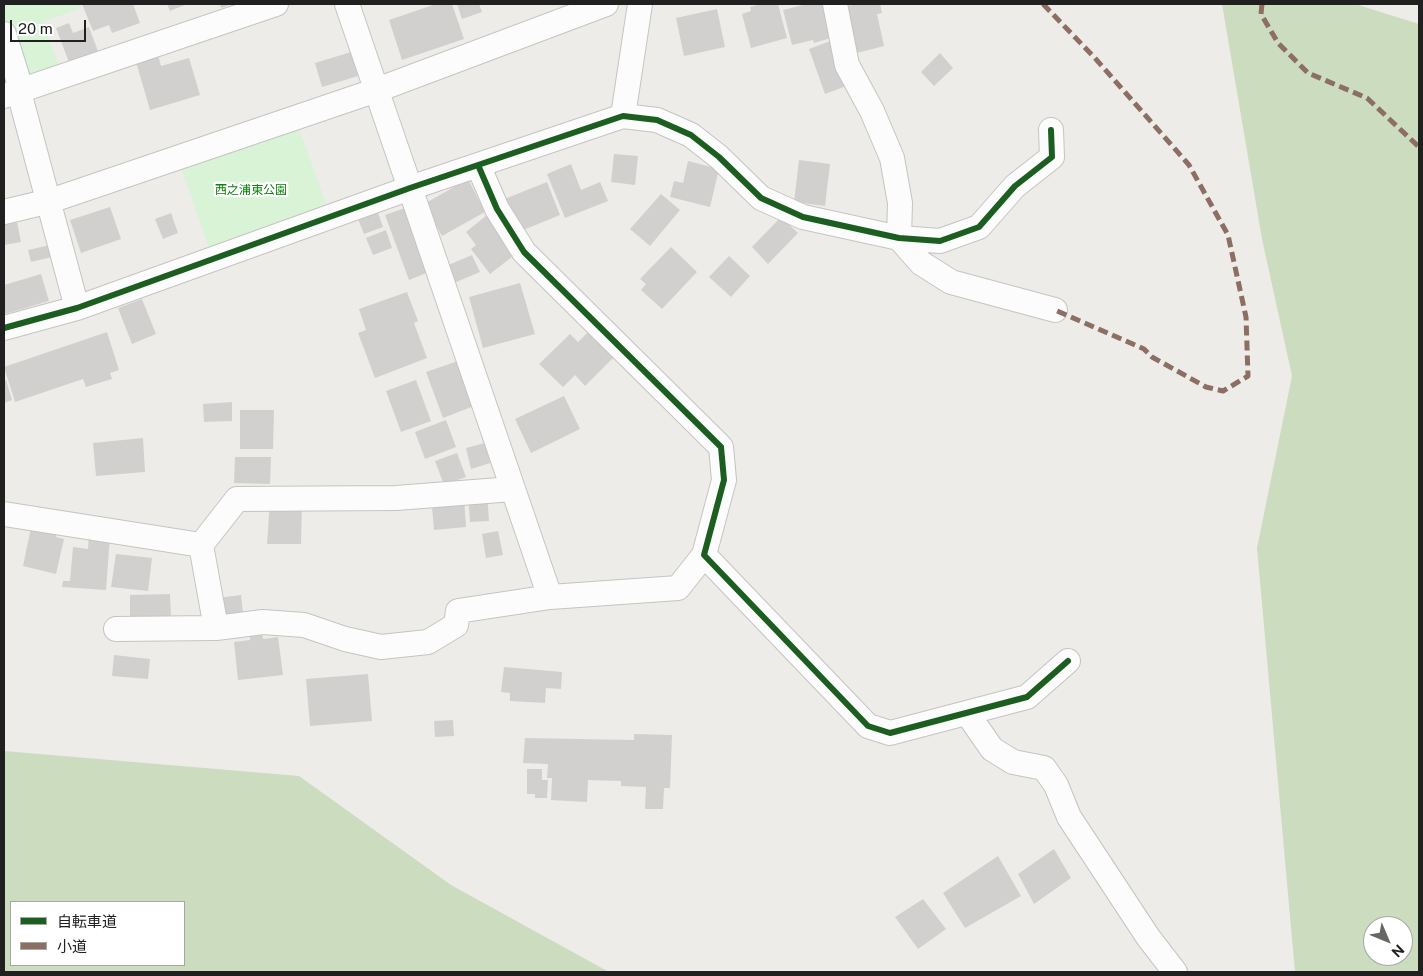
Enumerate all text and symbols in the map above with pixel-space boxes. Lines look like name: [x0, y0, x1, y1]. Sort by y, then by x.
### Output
scale bar: [12, 10, 89, 42]
text: 20 m: [18, 20, 53, 37]
park label: 西之浦東公園: [215, 183, 287, 197]
legend: [10, 901, 185, 966]
text: 自転車道: [57, 913, 117, 930]
north arrow: [1363, 916, 1413, 966]
text: 小道: [57, 938, 87, 955]
text: N: [1388, 941, 1407, 960]

